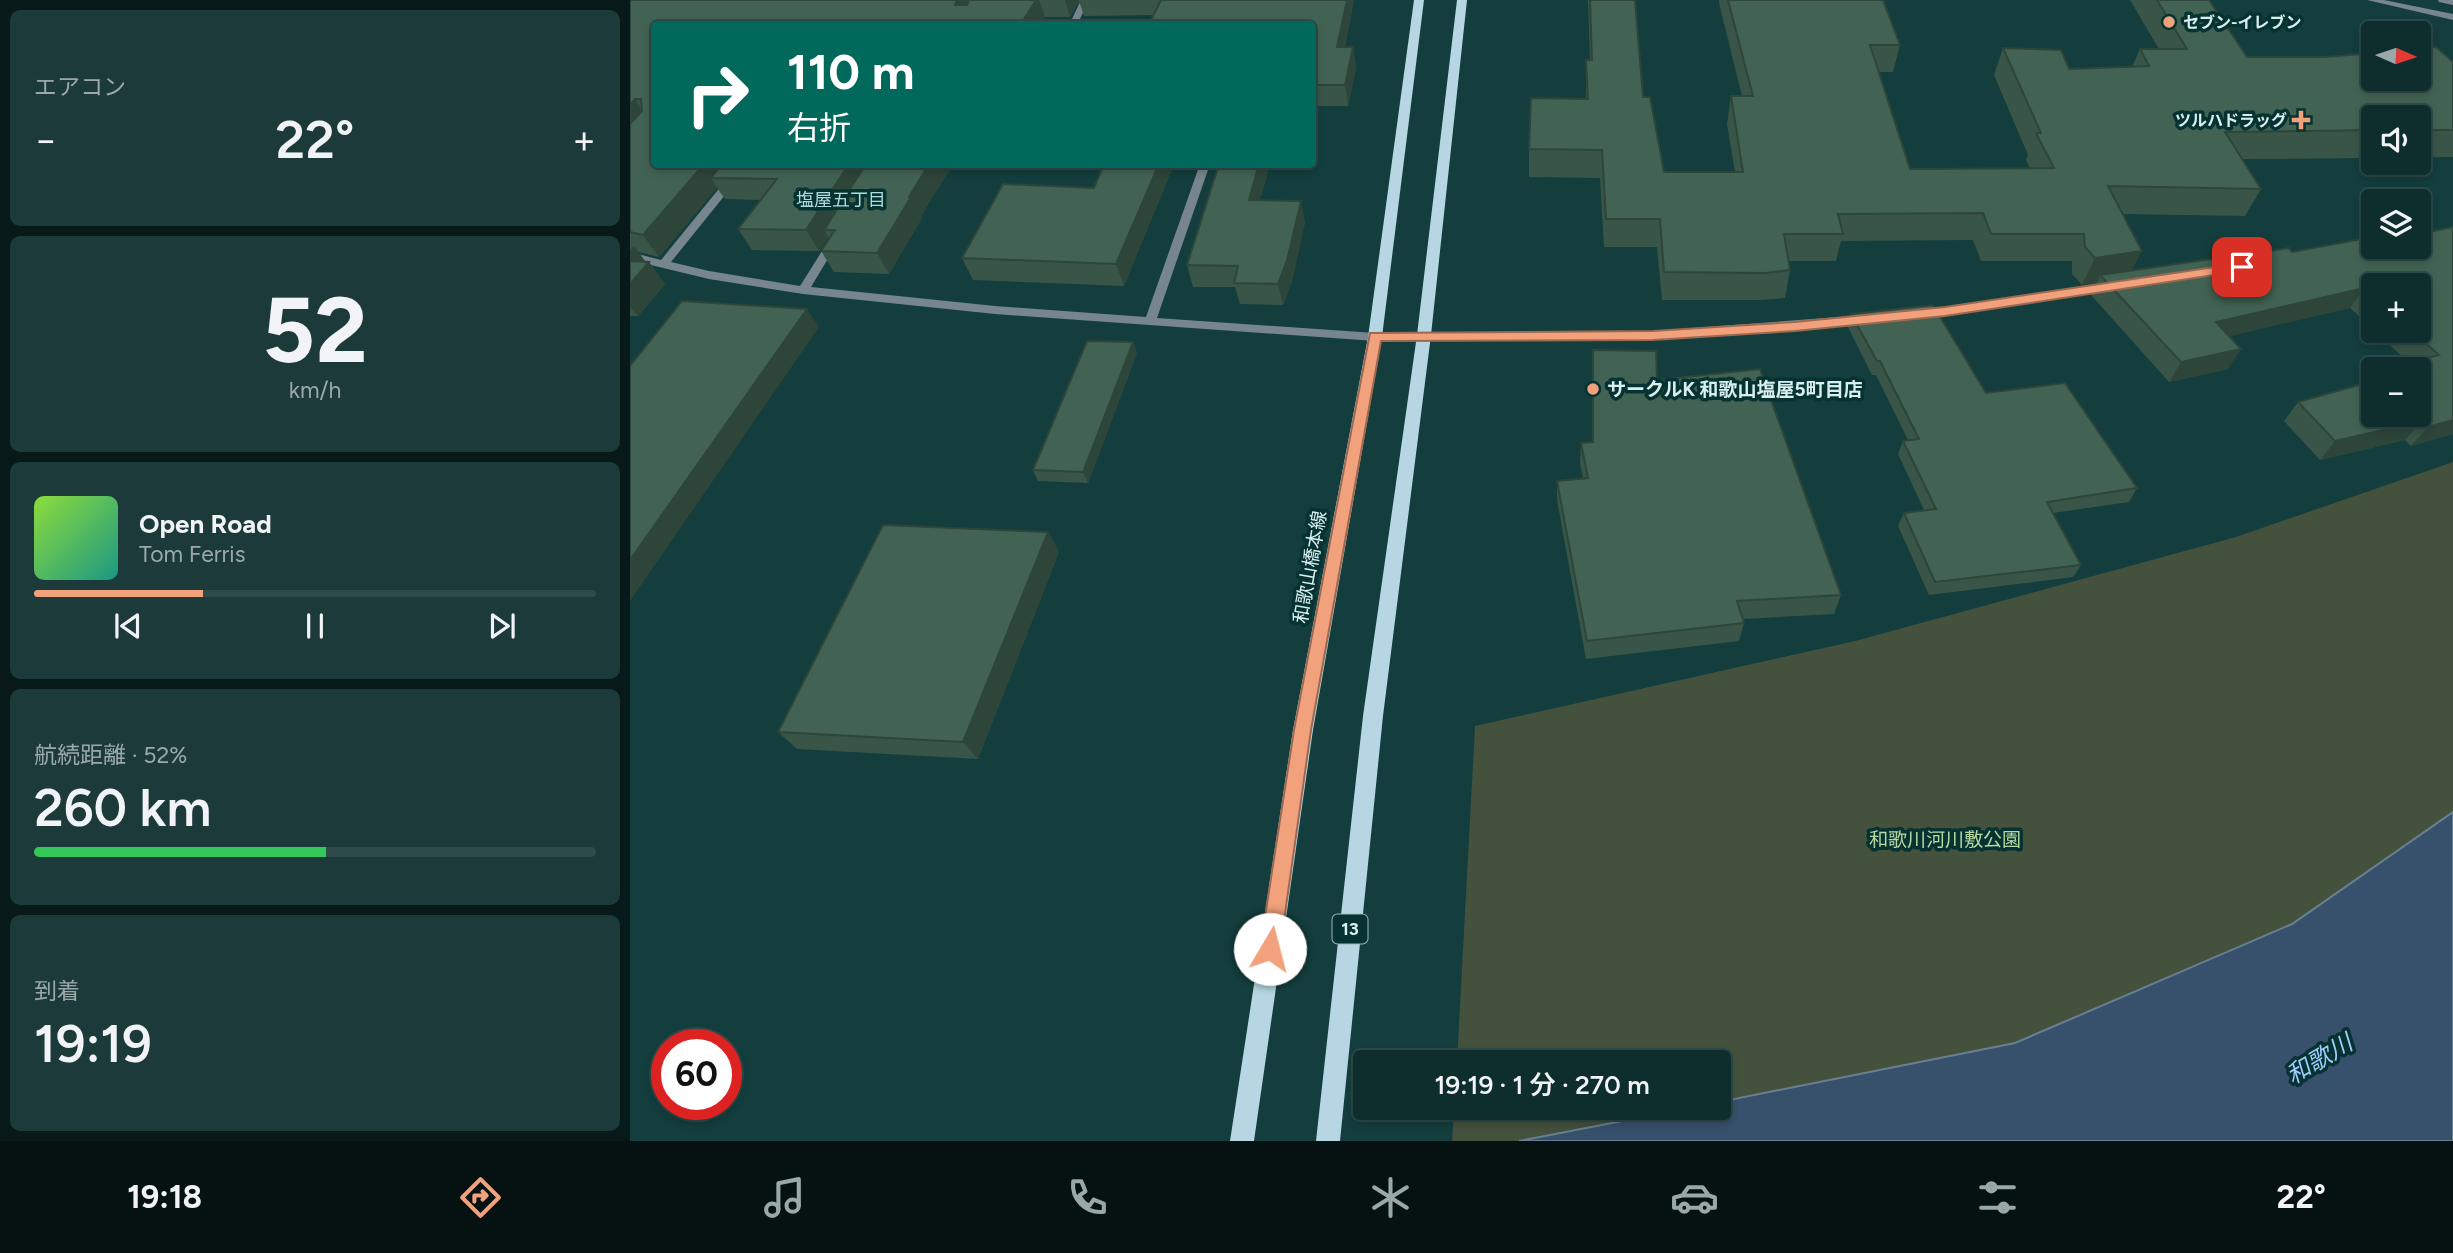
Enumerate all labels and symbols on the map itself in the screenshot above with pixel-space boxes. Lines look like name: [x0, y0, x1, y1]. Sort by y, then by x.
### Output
place label: セブン-イレブン: [2183, 13, 2302, 32]
marker: セブン-イレブン: [2161, 14, 2177, 30]
north arrow: [2361, 21, 2431, 91]
place label: ツルハドラッグ: [2175, 111, 2287, 130]
marker: ツルハドラッグ: [2293, 112, 2309, 128]
district label: 塩屋五丁目: [796, 189, 886, 211]
pin: [2212, 237, 2272, 297]
place label: サークルK 和歌山塩屋5町目店: [1607, 378, 1863, 401]
marker: サークルK 和歌山塩屋5町目店: [1585, 381, 1601, 397]
street label: 和歌山橋本線: [1289, 509, 1331, 625]
park label: 和歌川河川敷公園: [1869, 828, 2021, 851]
position arrow: [1233, 912, 1307, 986]
road number: 13: [1332, 914, 1368, 944]
water label: 和歌川: [2281, 1026, 2360, 1090]
speed limit sign: 60: [651, 1029, 742, 1120]

